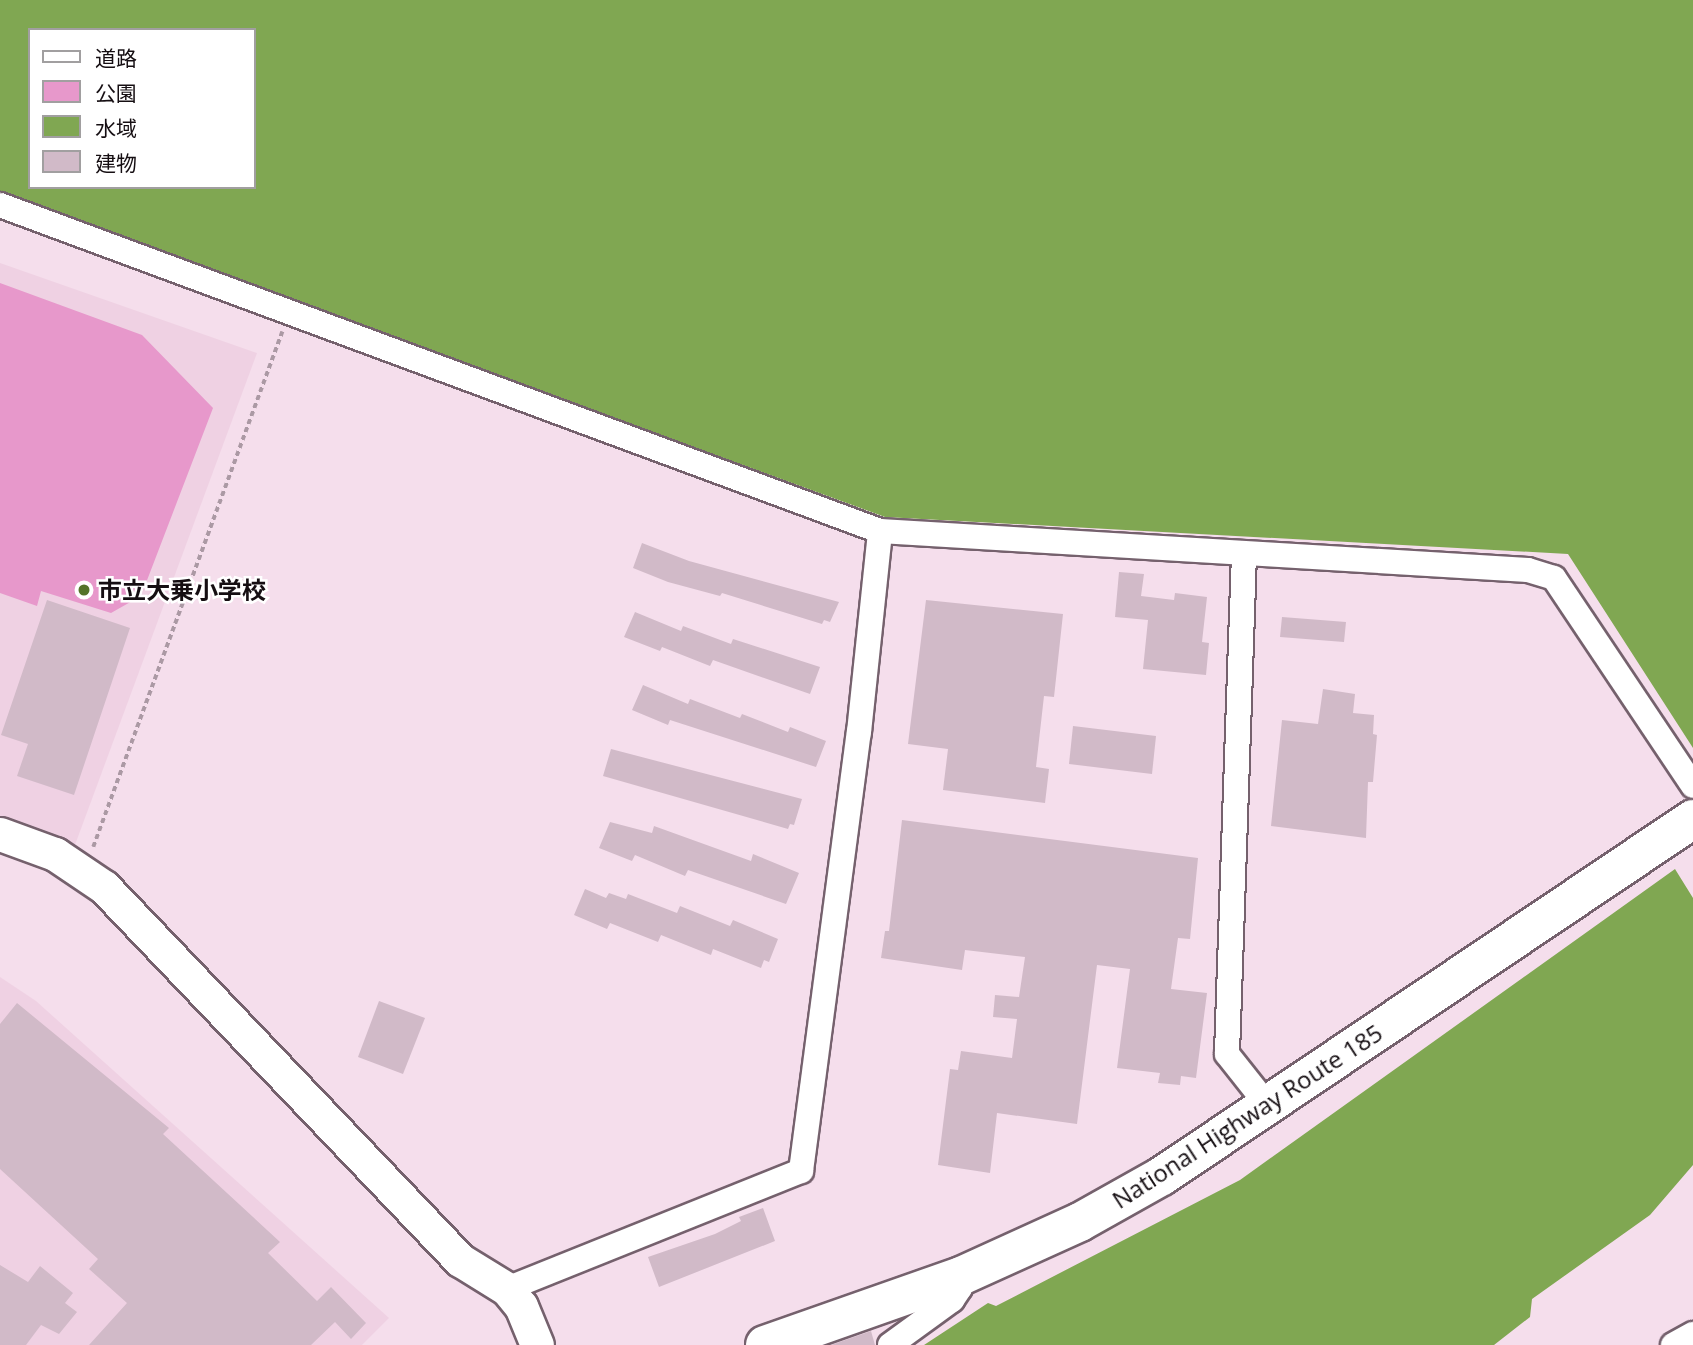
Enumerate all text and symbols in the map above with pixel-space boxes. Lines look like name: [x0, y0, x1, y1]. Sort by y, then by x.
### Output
legend: [28, 28, 256, 189]
text: 道路: [95, 44, 137, 72]
text: 公園: [95, 79, 137, 107]
text: 水域: [95, 114, 137, 142]
text: 建物: [95, 149, 137, 177]
place label: 市立大乗小学校: [98, 576, 266, 604]
marker: 市立大乗小学校: [76, 582, 92, 598]
street label: National Highway Route 185: [1107, 1018, 1387, 1214]

